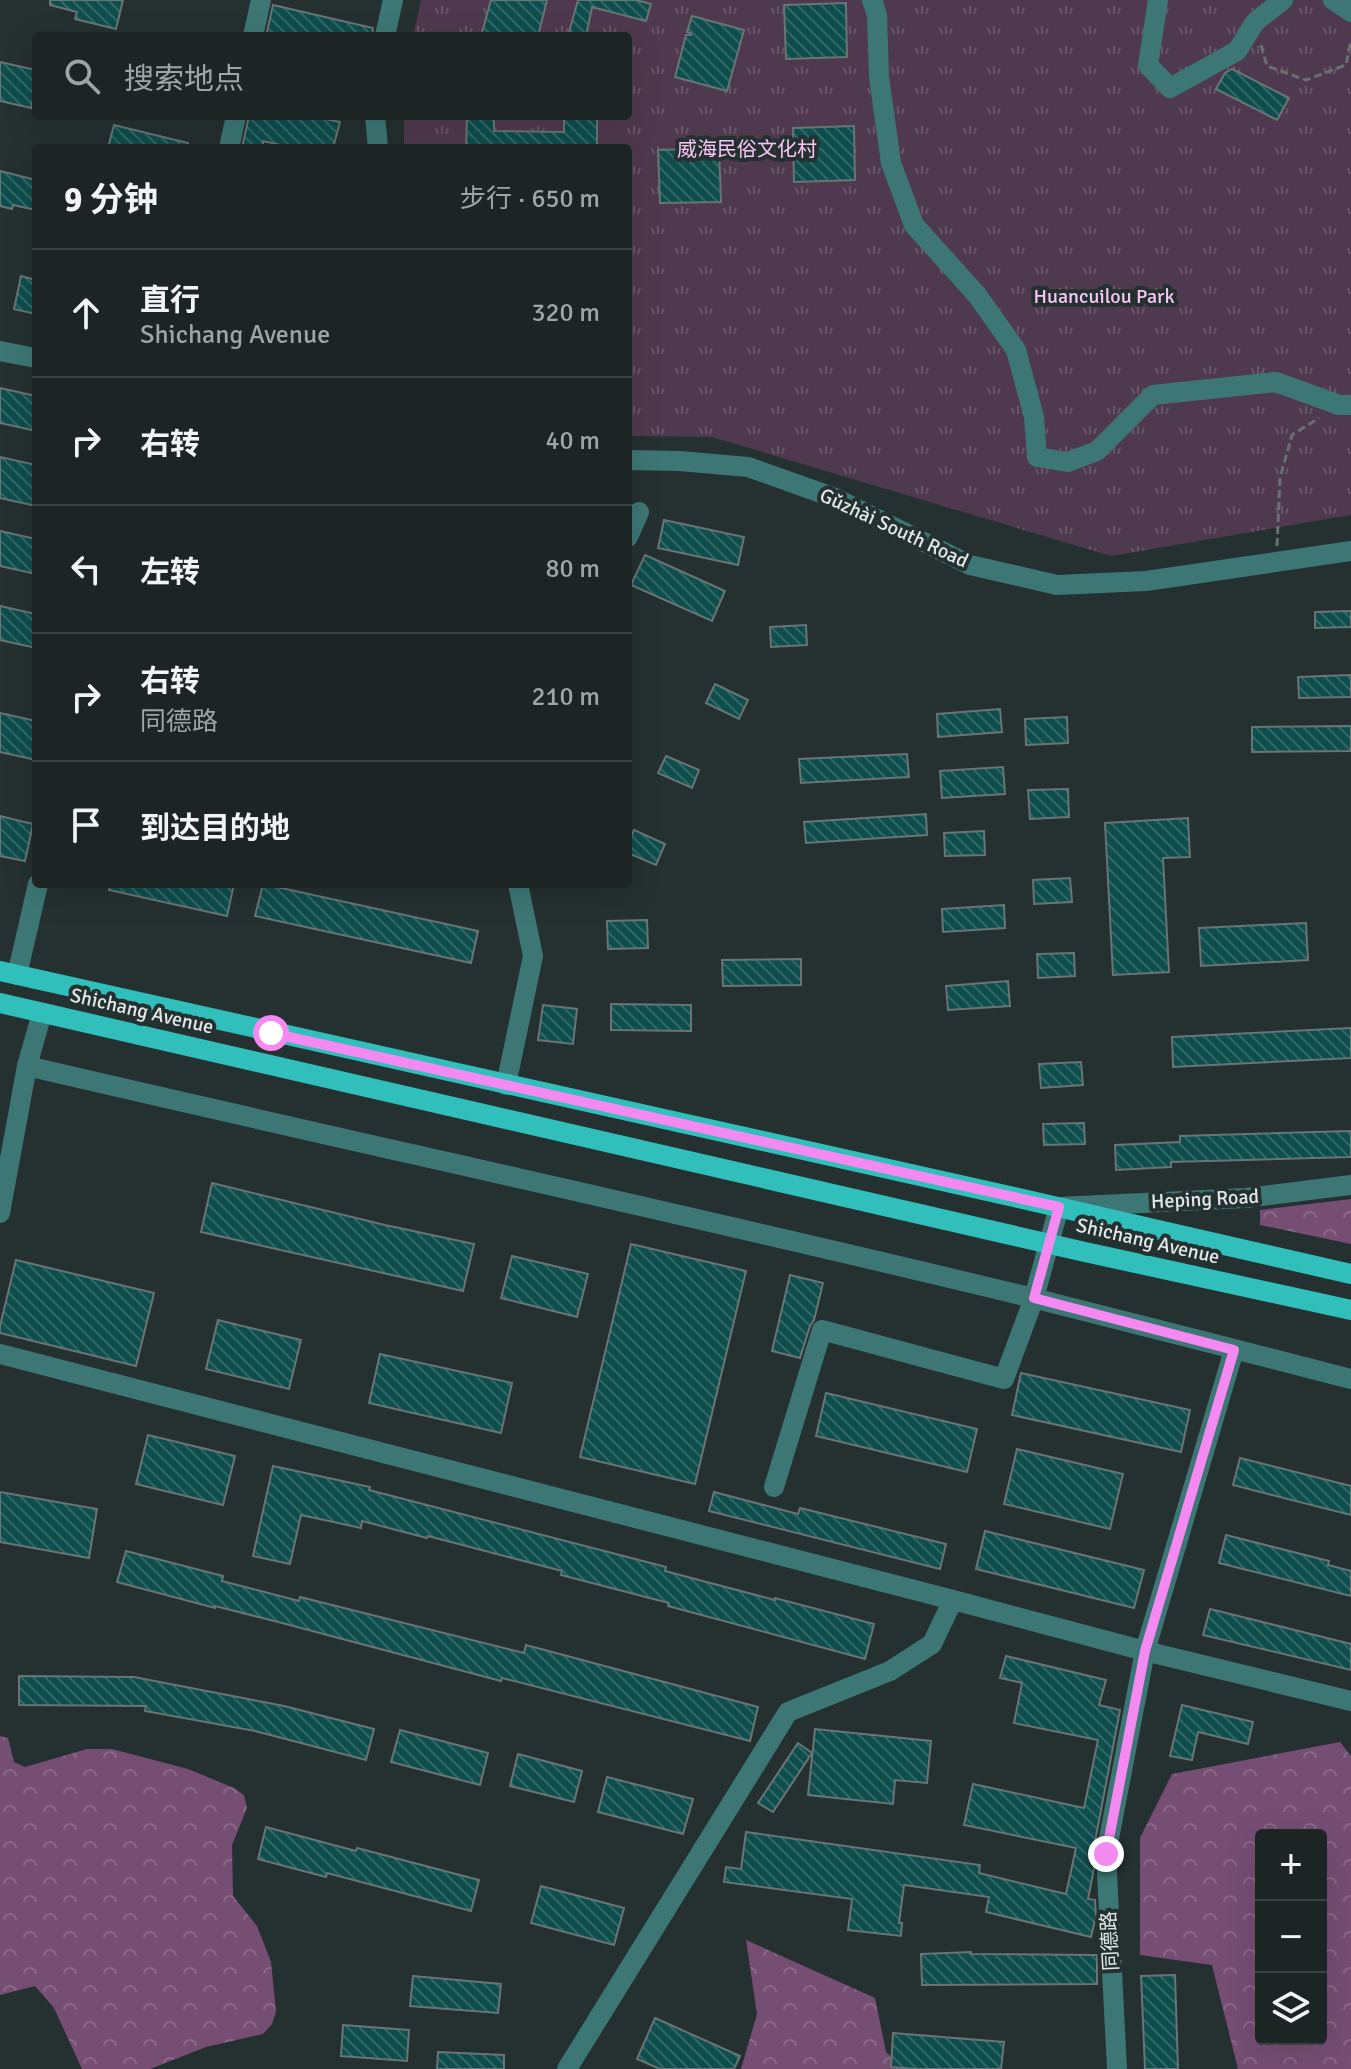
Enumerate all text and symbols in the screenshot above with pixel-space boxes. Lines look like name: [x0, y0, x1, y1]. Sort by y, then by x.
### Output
search box: [32, 32, 632, 120]
icon: search: [60, 54, 104, 98]
text: 搜索地点: [124, 61, 244, 98]
park label: 威海民俗文化村: [677, 137, 817, 162]
text: 9 分钟: [64, 179, 158, 221]
text: 步行 · 650 m: [460, 183, 600, 215]
text: 直行: [140, 282, 200, 319]
park label: Huancuilou Park: [1033, 284, 1175, 309]
icon: ahead: [64, 291, 108, 335]
text: 320 m: [531, 297, 600, 329]
text: Shichang Avenue: [140, 319, 330, 351]
icon: right: [64, 419, 108, 463]
text: 40 m: [545, 425, 600, 457]
text: 右转: [140, 426, 200, 463]
street label: Gǔzhài South Road: [816, 483, 972, 573]
icon: left: [64, 547, 108, 591]
text: 80 m: [545, 553, 600, 585]
text: 左转: [140, 554, 200, 591]
text: 右转: [140, 663, 200, 700]
icon: right: [64, 675, 108, 719]
text: 210 m: [531, 681, 600, 713]
text: 同德路: [140, 706, 218, 738]
icon: arrive: [64, 803, 108, 847]
text: 到达目的地: [140, 810, 290, 847]
street label: Shichang Avenue: [68, 982, 216, 1040]
route start: [253, 1015, 289, 1051]
street label: Heping Road: [1150, 1184, 1260, 1214]
street label: Shichang Avenue: [1074, 1212, 1222, 1270]
map controls: [1255, 1829, 1327, 2045]
button: +: [1255, 1829, 1327, 1901]
route end: [1088, 1836, 1124, 1872]
button: −: [1255, 1901, 1327, 1973]
street label: 同德路: [1096, 1910, 1124, 1972]
button: layers: [1255, 1973, 1327, 2045]

